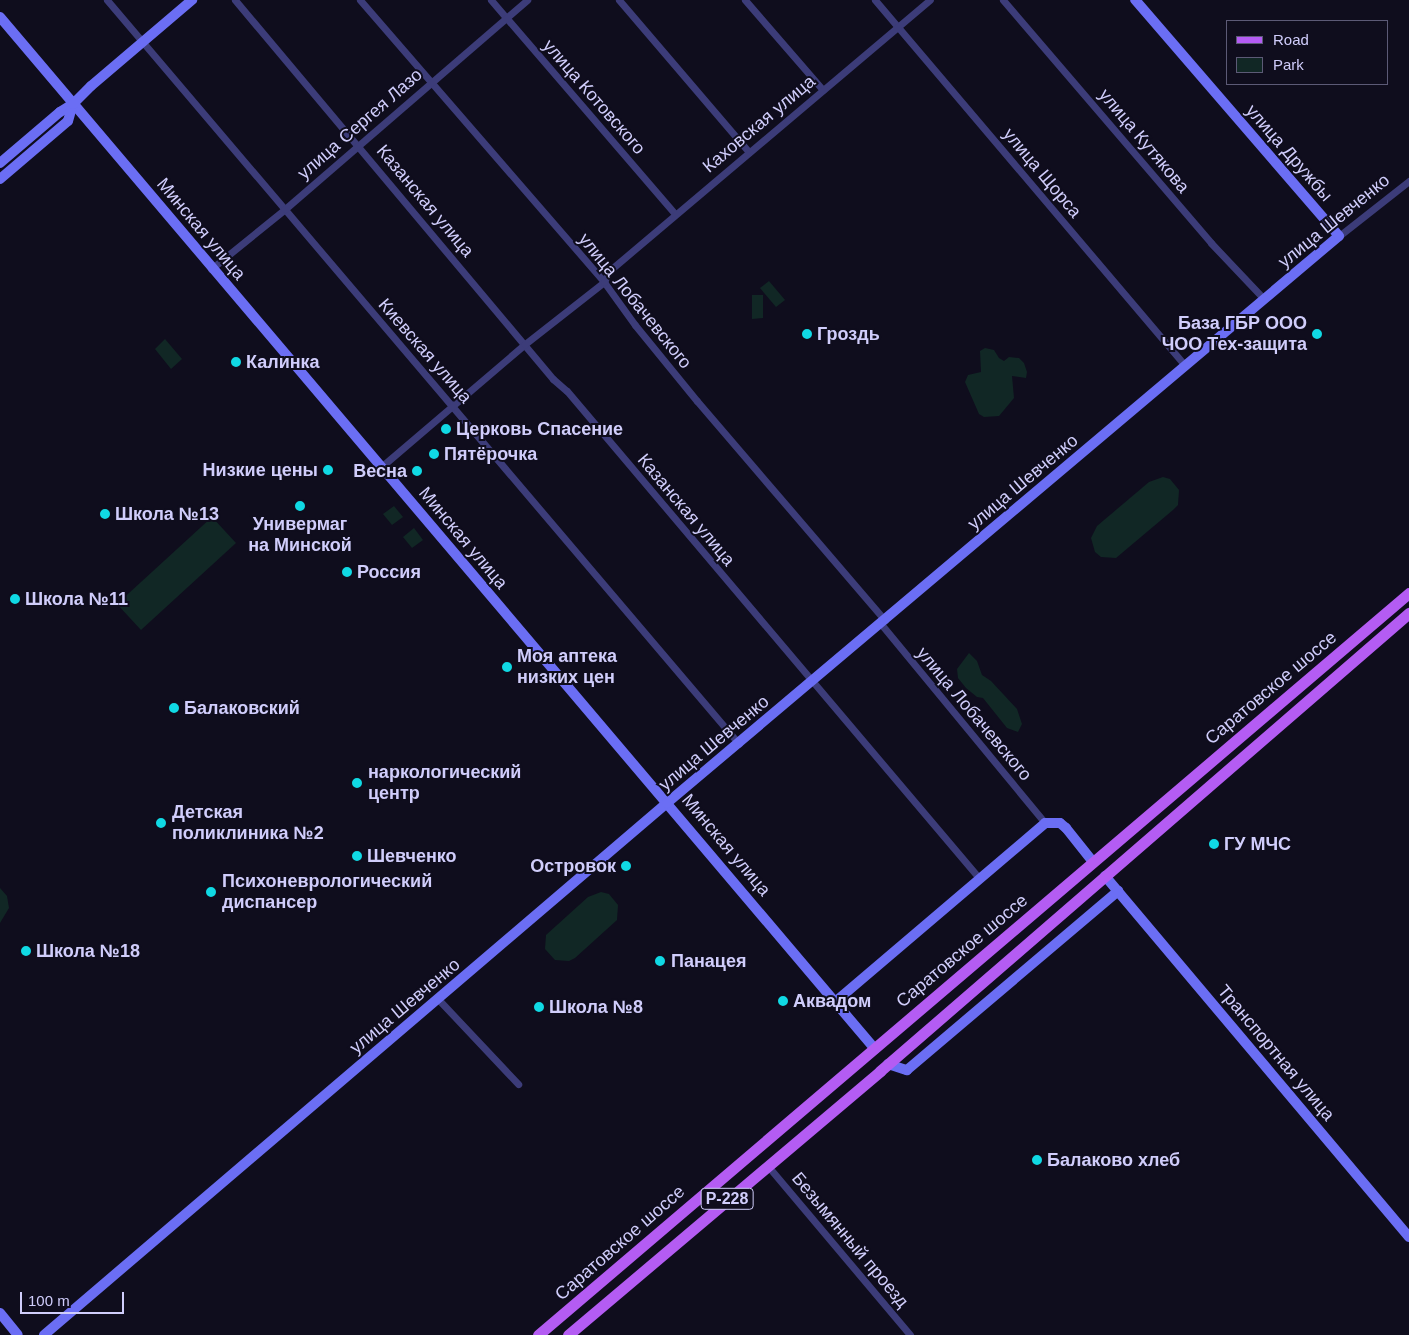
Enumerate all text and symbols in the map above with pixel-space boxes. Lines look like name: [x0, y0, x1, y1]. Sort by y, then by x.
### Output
legend: [1226, 20, 1389, 85]
text: Road: [1273, 31, 1309, 48]
street label: улица Котовского: [538, 35, 650, 159]
text: Park: [1273, 56, 1304, 73]
street label: улица Сергея Лазо: [293, 64, 427, 184]
street label: Каховская улица: [698, 71, 820, 177]
street label: улица Кутякова: [1094, 84, 1194, 198]
street label: улица Дружбы: [1241, 100, 1337, 206]
street label: улица Щорса: [998, 124, 1086, 222]
street label: Казанская улица: [372, 140, 478, 262]
street label: улица Шевченко: [1274, 169, 1394, 273]
street label: Минская улица: [152, 174, 250, 284]
street label: улица Лобачевского: [574, 229, 696, 373]
street label: Киевская улица: [374, 294, 476, 408]
place label: База ГБР ООО ЧОО Тех-защита: [1162, 313, 1307, 356]
place label: Гроздь: [817, 323, 880, 345]
marker: Гроздь: [801, 328, 813, 340]
marker: База ГБР ООО ЧОО Тех-защита: [1311, 328, 1323, 340]
place label: Калинка: [246, 351, 320, 373]
marker: Калинка: [230, 356, 242, 368]
place label: Церковь Спасение: [456, 418, 623, 440]
marker: Церковь Спасение: [440, 423, 452, 435]
street label: улица Шевченко: [964, 430, 1082, 534]
place label: Пятёрочка: [444, 443, 537, 465]
marker: Пятёрочка: [428, 448, 440, 460]
street label: Казанская улица: [633, 449, 739, 571]
place label: Низкие цены: [203, 459, 318, 481]
place label: Весна: [353, 460, 407, 482]
marker: Низкие цены: [322, 464, 334, 476]
marker: Весна: [411, 465, 423, 477]
street label: Минская улица: [414, 483, 512, 593]
marker: Универмаг на Минской: [294, 500, 306, 512]
place label: Школа №13: [115, 503, 219, 525]
marker: Школа №13: [99, 508, 111, 520]
place label: Универмаг на Минской: [248, 514, 352, 556]
place label: Россия: [357, 561, 421, 583]
marker: Россия: [341, 566, 353, 578]
place label: Школа №11: [25, 588, 128, 610]
marker: Школа №11: [9, 593, 21, 605]
street label: Саратовское шоссе: [1201, 627, 1341, 749]
street label: улица Лобачевского: [912, 643, 1036, 785]
place label: Моя аптека низких цен: [517, 646, 617, 689]
marker: Моя аптека низких цен: [501, 661, 513, 673]
street label: улица Шевченко: [655, 691, 773, 795]
place label: Балаковский: [184, 697, 300, 719]
marker: Балаковский: [168, 702, 180, 714]
place label: наркологический центр: [368, 762, 521, 804]
marker: наркологический центр: [350, 776, 364, 790]
street label: Минская улица: [677, 790, 775, 900]
place label: Детская поликлиника №2: [172, 802, 324, 844]
marker: Детская поликлиника №2: [154, 816, 168, 830]
place label: ГУ МЧС: [1224, 833, 1291, 855]
marker: ГУ МЧС: [1208, 838, 1220, 850]
place label: Шевченко: [367, 845, 457, 867]
marker: Шевченко: [351, 850, 363, 862]
place label: Островок: [530, 855, 616, 877]
marker: Островок: [620, 860, 632, 872]
place label: Психоневрологический диспансер: [222, 871, 432, 914]
marker: Психоневрологический диспансер: [204, 885, 218, 899]
street label: Саратовское шоссе: [892, 890, 1032, 1012]
place label: Школа №18: [36, 940, 140, 962]
marker: Школа №18: [20, 945, 32, 957]
place label: Панацея: [671, 950, 746, 972]
street label: улица Шевченко: [346, 954, 464, 1058]
marker: Панацея: [653, 954, 667, 968]
street label: Транспортная улица: [1213, 981, 1339, 1125]
place label: Аквадом: [793, 990, 871, 1012]
marker: Аквадом: [777, 995, 789, 1007]
place label: Школа №8: [549, 996, 643, 1018]
marker: Школа №8: [533, 1001, 545, 1013]
place label: Балаково хлеб: [1047, 1149, 1180, 1171]
marker: Балаково хлеб: [1031, 1154, 1043, 1166]
street label: Безымянный проезд: [787, 1168, 913, 1312]
street label: Саратовское шоссе: [551, 1181, 689, 1305]
road number: Р-228: [700, 1186, 754, 1212]
scale bar: [22, 1282, 126, 1314]
text: 100 m: [28, 1292, 70, 1309]

